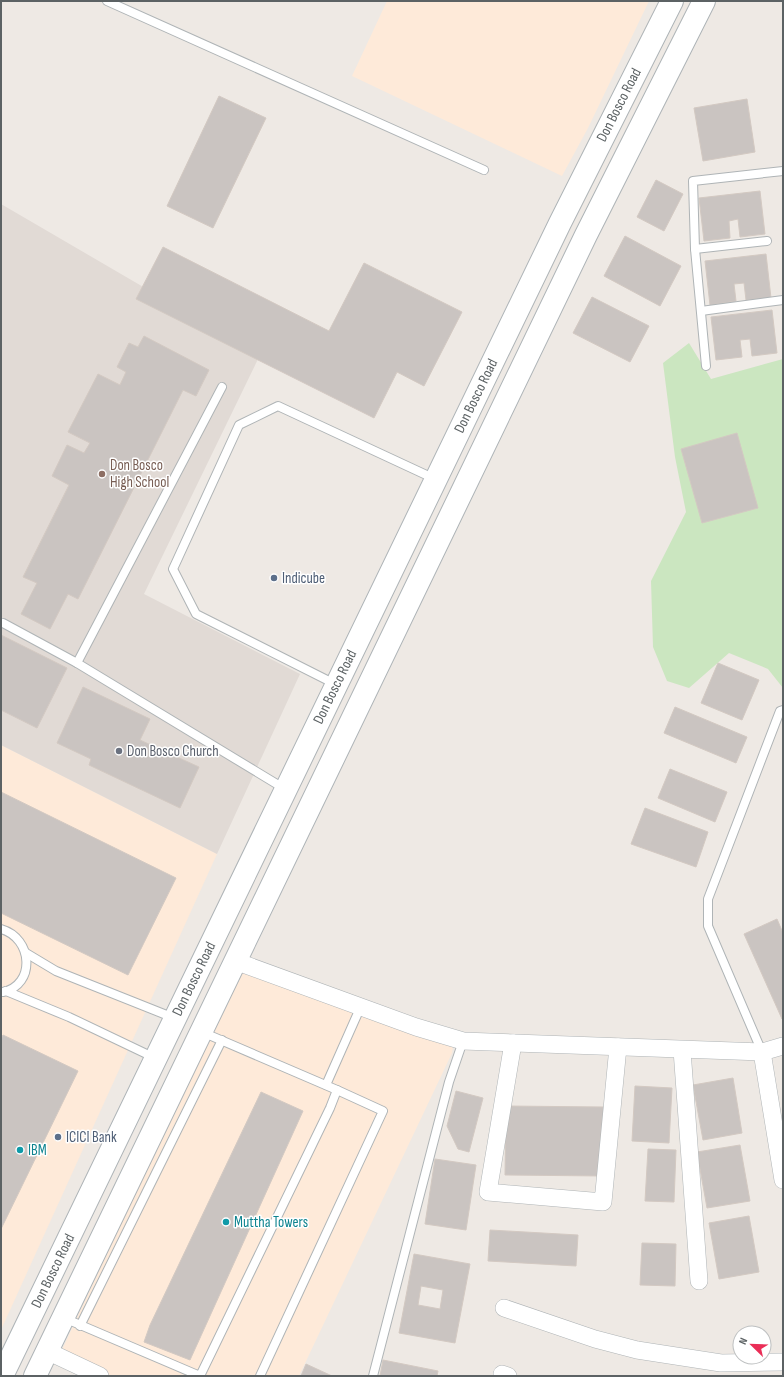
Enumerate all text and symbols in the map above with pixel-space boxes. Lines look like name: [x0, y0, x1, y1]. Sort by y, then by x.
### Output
street label: Don Bosco Road: [592, 65, 646, 145]
street label: Don Bosco Road: [450, 356, 502, 436]
place label: Don Bosco High School: [110, 456, 169, 492]
marker: Don Bosco High School: [97, 469, 107, 479]
place label: Indicube: [282, 569, 325, 588]
marker: Indicube: [269, 573, 279, 583]
street label: Don Bosco Road: [309, 647, 361, 727]
place label: Don Bosco Church: [127, 742, 219, 761]
marker: Don Bosco Church: [114, 746, 124, 756]
street label: Don Bosco Road: [168, 939, 220, 1019]
place label: ICICI Bank: [66, 1128, 117, 1147]
marker: ICICI Bank: [53, 1132, 63, 1142]
place label: IBM: [28, 1141, 47, 1160]
marker: IBM: [15, 1145, 25, 1155]
place label: Muttha Towers: [234, 1213, 308, 1232]
marker: Muttha Towers: [221, 1217, 231, 1227]
street label: Don Bosco Road: [27, 1231, 79, 1311]
north arrow: [732, 1325, 772, 1365]
text: N: [736, 1336, 750, 1347]

